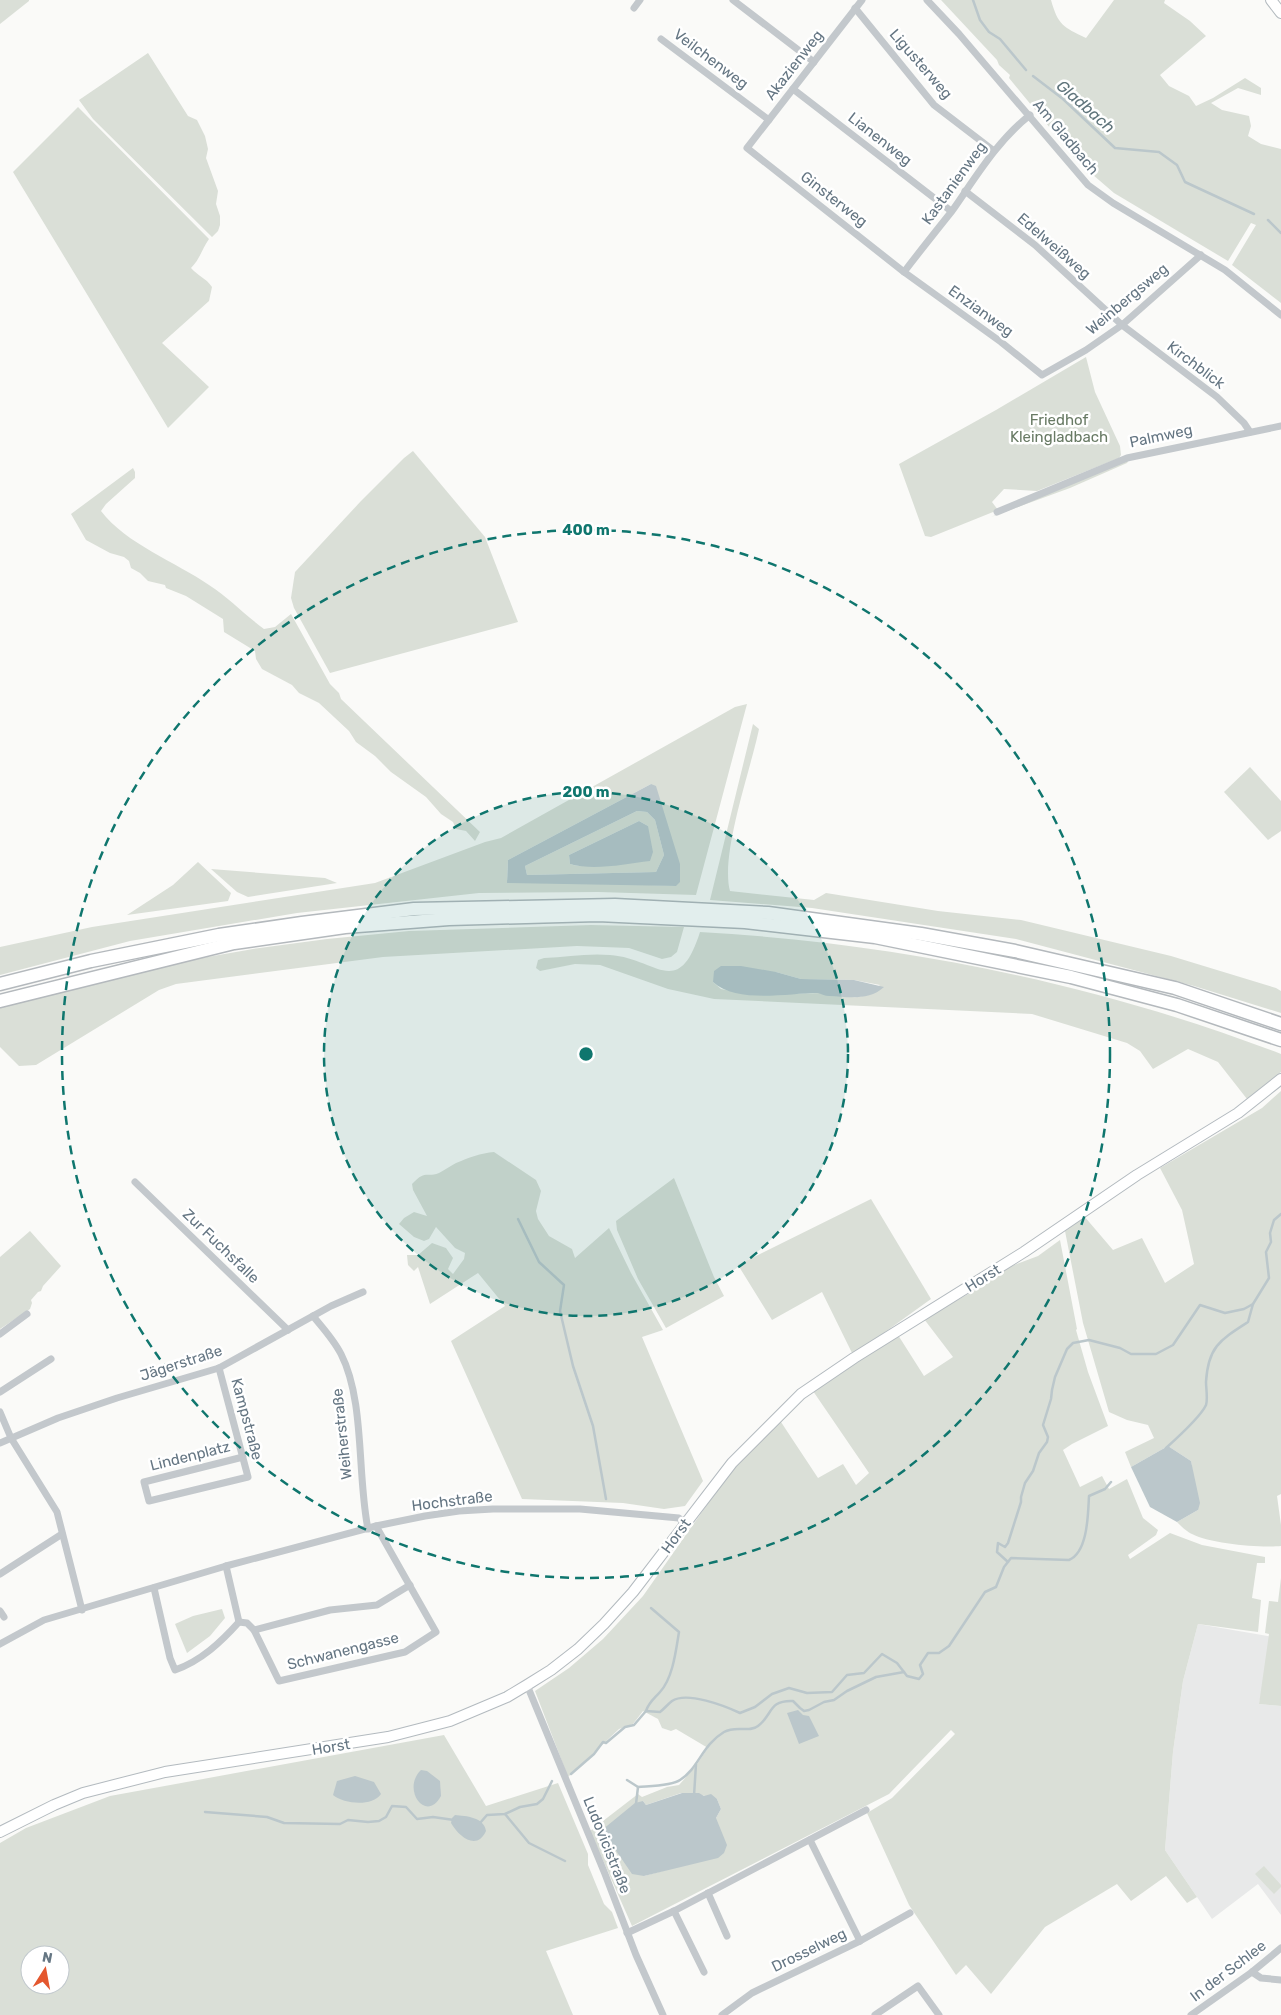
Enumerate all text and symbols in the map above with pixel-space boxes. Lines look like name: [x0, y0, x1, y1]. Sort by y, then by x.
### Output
street label: Veilchenweg: [670, 25, 752, 93]
street label: Ligusterweg: [886, 25, 956, 103]
street label: Akazienweg: [761, 26, 827, 104]
water label: Gladbach: [1053, 76, 1119, 137]
street label: Am Gladbach: [1029, 96, 1103, 178]
street label: Lianenweg: [845, 109, 915, 169]
street label: Kastanienweg: [918, 138, 990, 228]
street label: Ginsterweg: [797, 167, 871, 231]
street label: Edelweißweg: [1014, 209, 1094, 283]
street label: Weinbergsweg: [1082, 260, 1172, 338]
street label: Enzianweg: [945, 281, 1017, 341]
street label: Kirchblick: [1163, 337, 1229, 393]
park label: Friedhof Kleingladbach: [1010, 411, 1108, 446]
street label: Palmweg: [1128, 421, 1194, 451]
text: 400 m: [562, 521, 610, 539]
text: 200 m: [562, 783, 610, 801]
centre of rings: [577, 1045, 595, 1063]
street label: Zur Fuchsfalle: [179, 1205, 263, 1287]
street label: Horst: [962, 1260, 1004, 1296]
street label: Jägerstraße: [138, 1341, 224, 1385]
street label: Kampstraße: [227, 1376, 267, 1462]
street label: Weiherstraße: [328, 1388, 356, 1480]
street label: Lindenplatz: [148, 1437, 232, 1475]
street label: Hochstraße: [411, 1487, 493, 1515]
street label: Horst: [657, 1515, 695, 1557]
street label: Schwanengasse: [285, 1628, 401, 1674]
street label: Horst: [311, 1735, 352, 1759]
street label: Ludovicistraße: [579, 1794, 635, 1896]
street label: Drosselweg: [769, 1924, 849, 1976]
street label: In der Schlee: [1186, 1937, 1270, 2005]
north arrow: [20, 1945, 70, 1995]
text: N: [41, 1948, 54, 1967]

